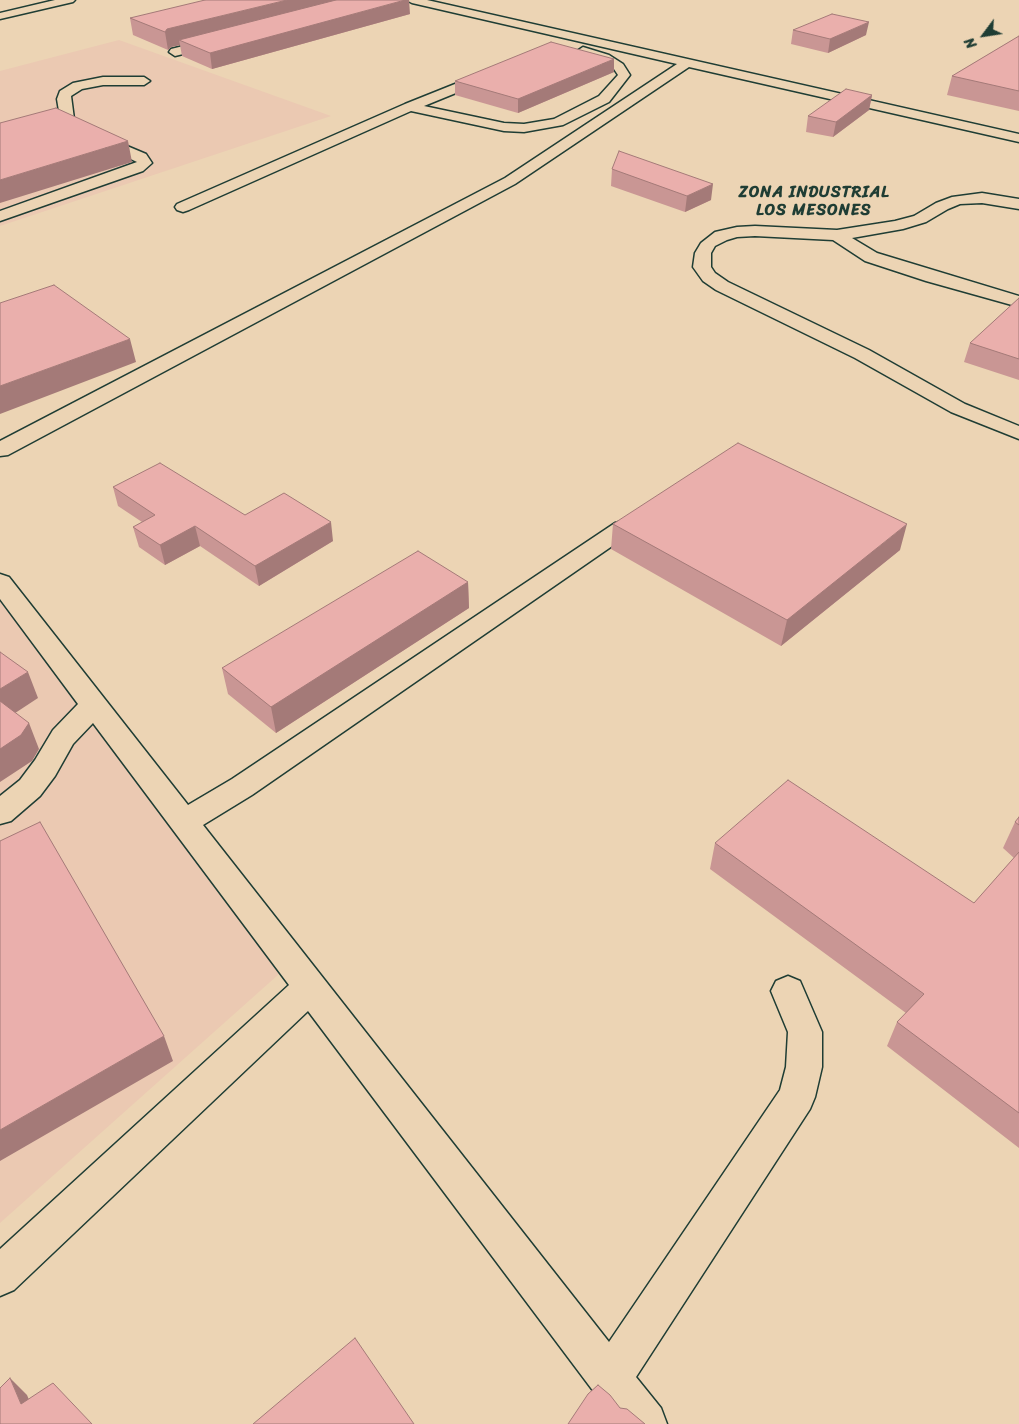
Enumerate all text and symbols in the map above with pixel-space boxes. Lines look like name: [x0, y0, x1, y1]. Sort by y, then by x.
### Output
north arrow: [959, 10, 1009, 60]
text: N: [958, 32, 984, 54]
district label: ZONA INDUSTRIAL LOS MESONES: [738, 183, 890, 221]

